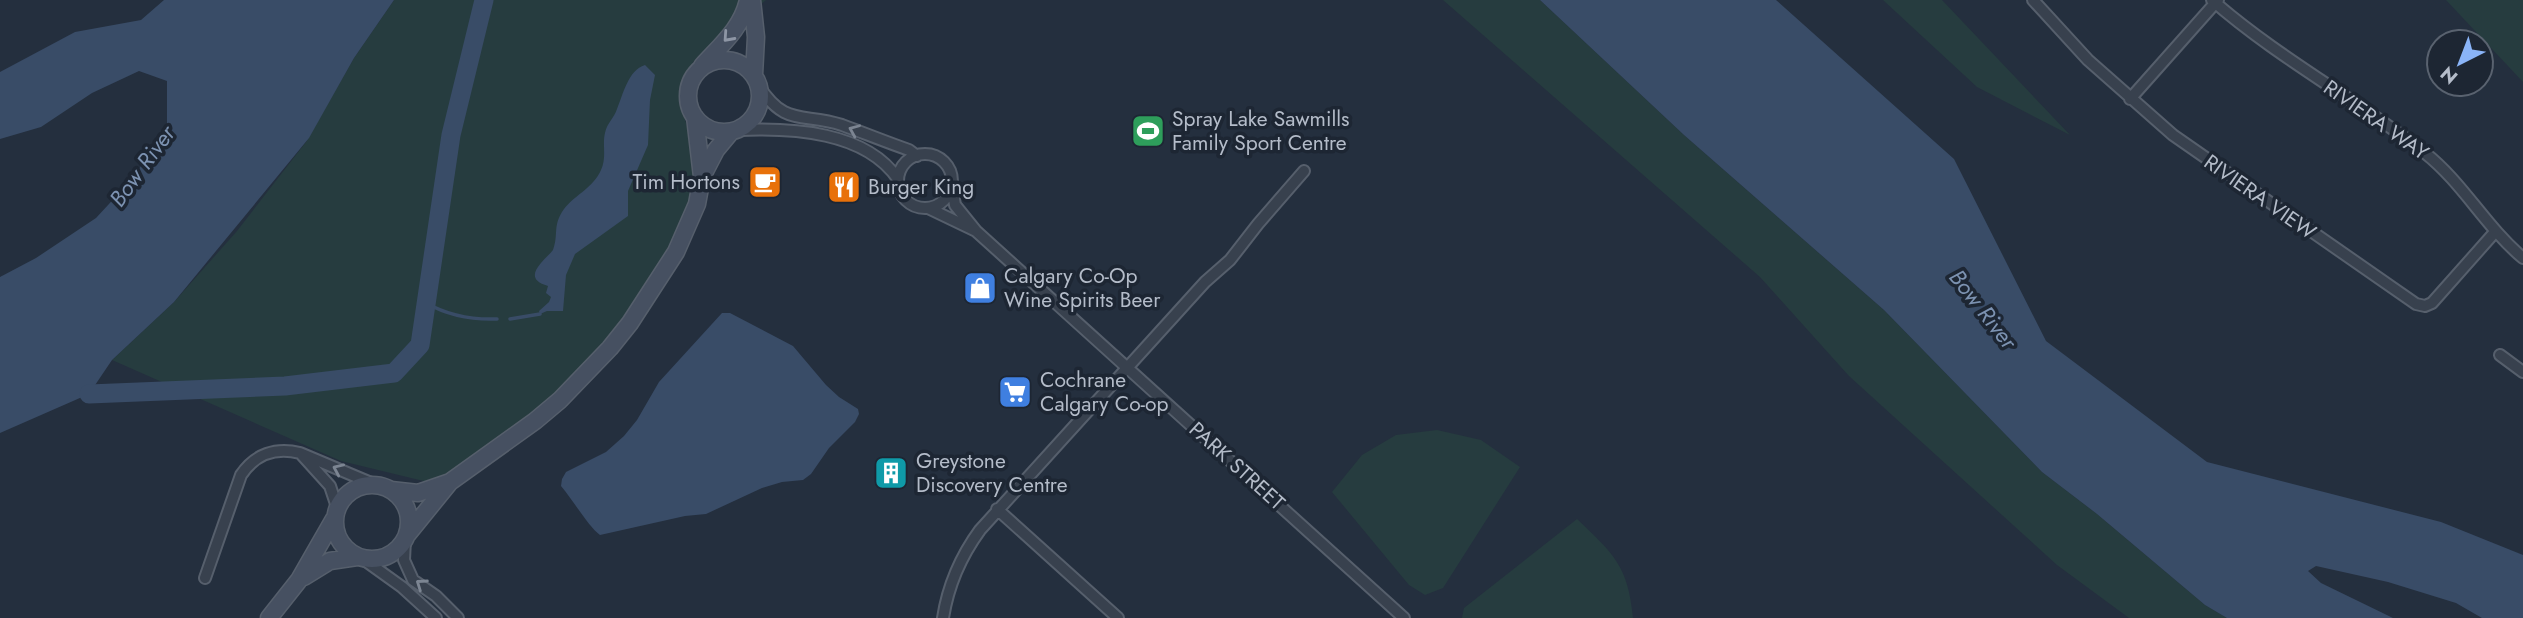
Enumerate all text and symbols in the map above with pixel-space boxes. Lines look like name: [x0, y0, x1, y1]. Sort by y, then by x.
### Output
north arrow: [2425, 28, 2495, 98]
one-way arrow: [724, 29, 736, 42]
text: N: [2434, 60, 2464, 90]
street label: RIVIERA WAY: [2317, 73, 2435, 167]
place label: Spray Lake Sawmills Family Sport Centre: [1172, 104, 1350, 158]
sports icon: Spray Lake Sawmills Family Sport Centre: [1129, 112, 1167, 150]
water label: Bow River: [101, 117, 184, 214]
one-way arrow: [849, 124, 861, 138]
street label: RIVIERA VIEW: [2198, 147, 2322, 247]
cafe icon: Tim Hortons: [746, 163, 784, 201]
place label: Tim Hortons: [632, 167, 740, 197]
restaurant icon: Burger King: [825, 168, 863, 206]
place label: Burger King: [868, 172, 974, 202]
place label: Calgary Co-Op Wine Spirits Beer: [1004, 261, 1161, 315]
water label: Bow River: [1941, 262, 2026, 357]
shop icon: Calgary Co-Op Wine Spirits Beer: [961, 269, 999, 307]
place label: Cochrane Calgary Co-op: [1040, 365, 1168, 419]
supermarket icon: Cochrane Calgary Co-op: [996, 373, 1034, 411]
street label: PARK STREET: [1182, 415, 1292, 517]
place label: Greystone Discovery Centre: [916, 446, 1068, 500]
building icon: Greystone Discovery Centre: [872, 454, 910, 492]
one-way arrow: [333, 463, 345, 477]
one-way arrow: [416, 580, 428, 592]

